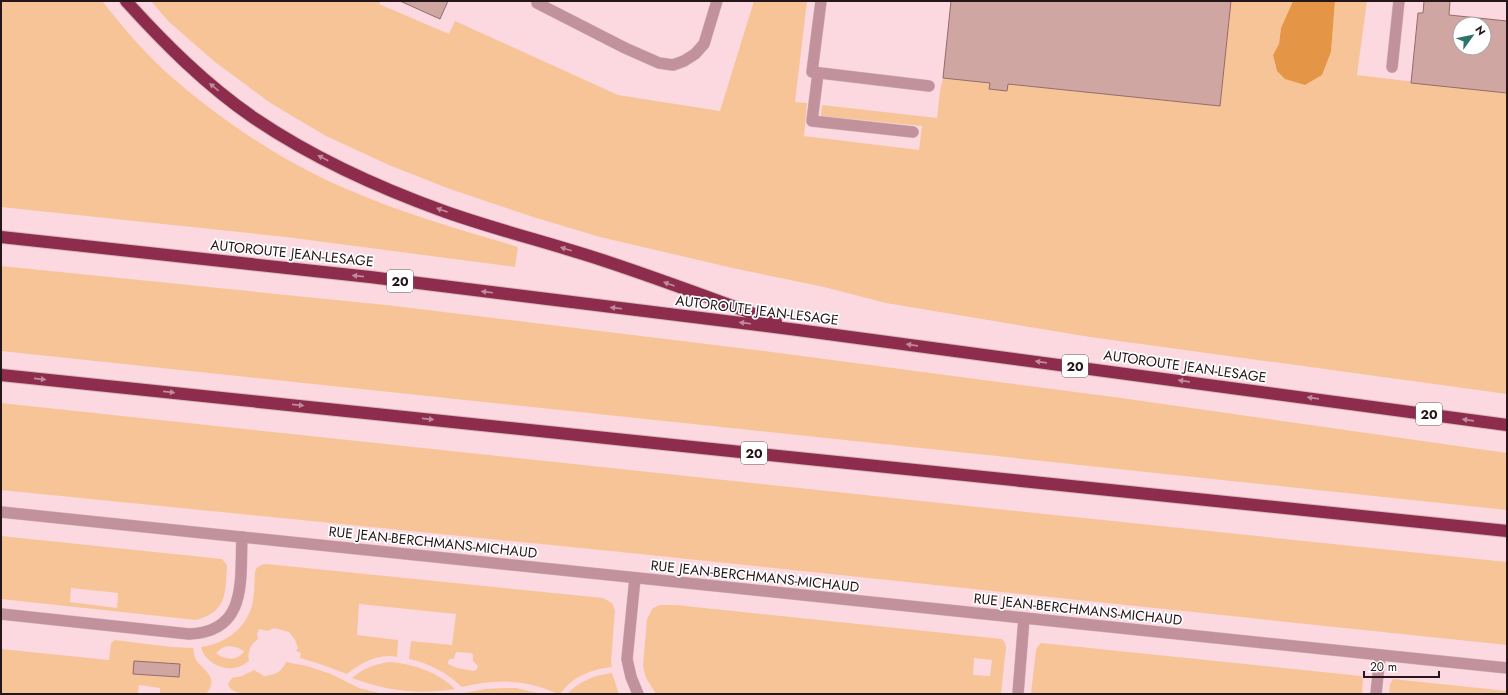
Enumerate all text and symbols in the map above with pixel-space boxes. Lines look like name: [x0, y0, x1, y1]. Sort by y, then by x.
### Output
north arrow: [1452, 16, 1492, 56]
text: N: [1471, 23, 1489, 39]
one-way arrow: [209, 83, 219, 92]
one-way arrow: [317, 154, 329, 161]
one-way arrow: [435, 207, 447, 213]
street label: AUTOROUTE JEAN-LESAGE: [209, 234, 375, 272]
one-way arrow: [559, 246, 571, 252]
road number: 20: [387, 270, 413, 292]
one-way arrow: [352, 272, 364, 279]
one-way arrow: [662, 280, 674, 286]
one-way arrow: [481, 288, 493, 295]
street label: AUTOROUTE JEAN-LESAGE: [674, 290, 840, 330]
one-way arrow: [610, 304, 622, 311]
one-way arrow: [739, 320, 751, 326]
one-way arrow: [906, 342, 918, 348]
street label: AUTOROUTE JEAN-LESAGE: [1102, 345, 1268, 387]
road number: 20: [1062, 355, 1088, 377]
one-way arrow: [1035, 359, 1047, 365]
one-way arrow: [34, 375, 46, 382]
one-way arrow: [1178, 378, 1190, 384]
one-way arrow: [163, 389, 175, 395]
one-way arrow: [1306, 395, 1319, 401]
one-way arrow: [292, 402, 304, 409]
road number: 20: [1416, 403, 1442, 425]
one-way arrow: [422, 416, 434, 422]
one-way arrow: [1462, 417, 1474, 423]
road number: 20: [741, 442, 767, 464]
street label: RUE JEAN-BERCHMANS-MICHAUD: [328, 521, 538, 563]
street label: RUE JEAN-BERCHMANS-MICHAUD: [650, 555, 860, 597]
street label: RUE JEAN-BERCHMANS-MICHAUD: [973, 588, 1183, 630]
scale bar: [1364, 653, 1439, 679]
text: 20 m: [1370, 658, 1397, 676]

